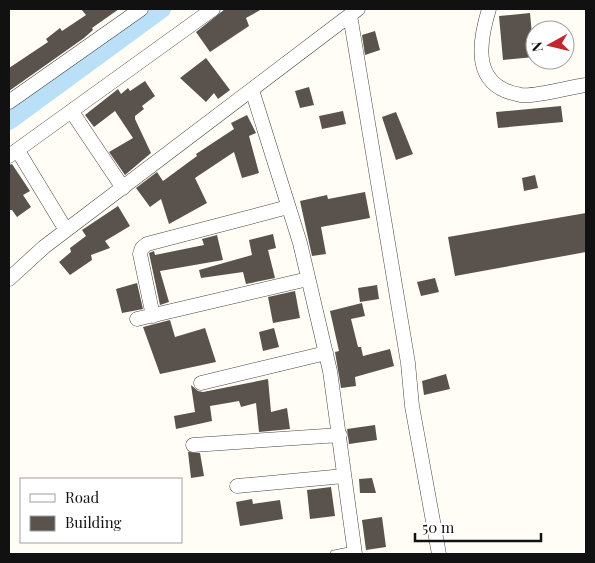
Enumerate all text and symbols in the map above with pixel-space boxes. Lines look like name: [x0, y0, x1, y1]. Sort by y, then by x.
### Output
north arrow: [525, 20, 575, 70]
text: N: [527, 41, 547, 53]
legend: [20, 478, 182, 543]
text: Road: [65, 487, 99, 507]
scale bar: [415, 510, 541, 542]
text: Building: [65, 512, 122, 532]
text: 50 m: [422, 517, 455, 537]

